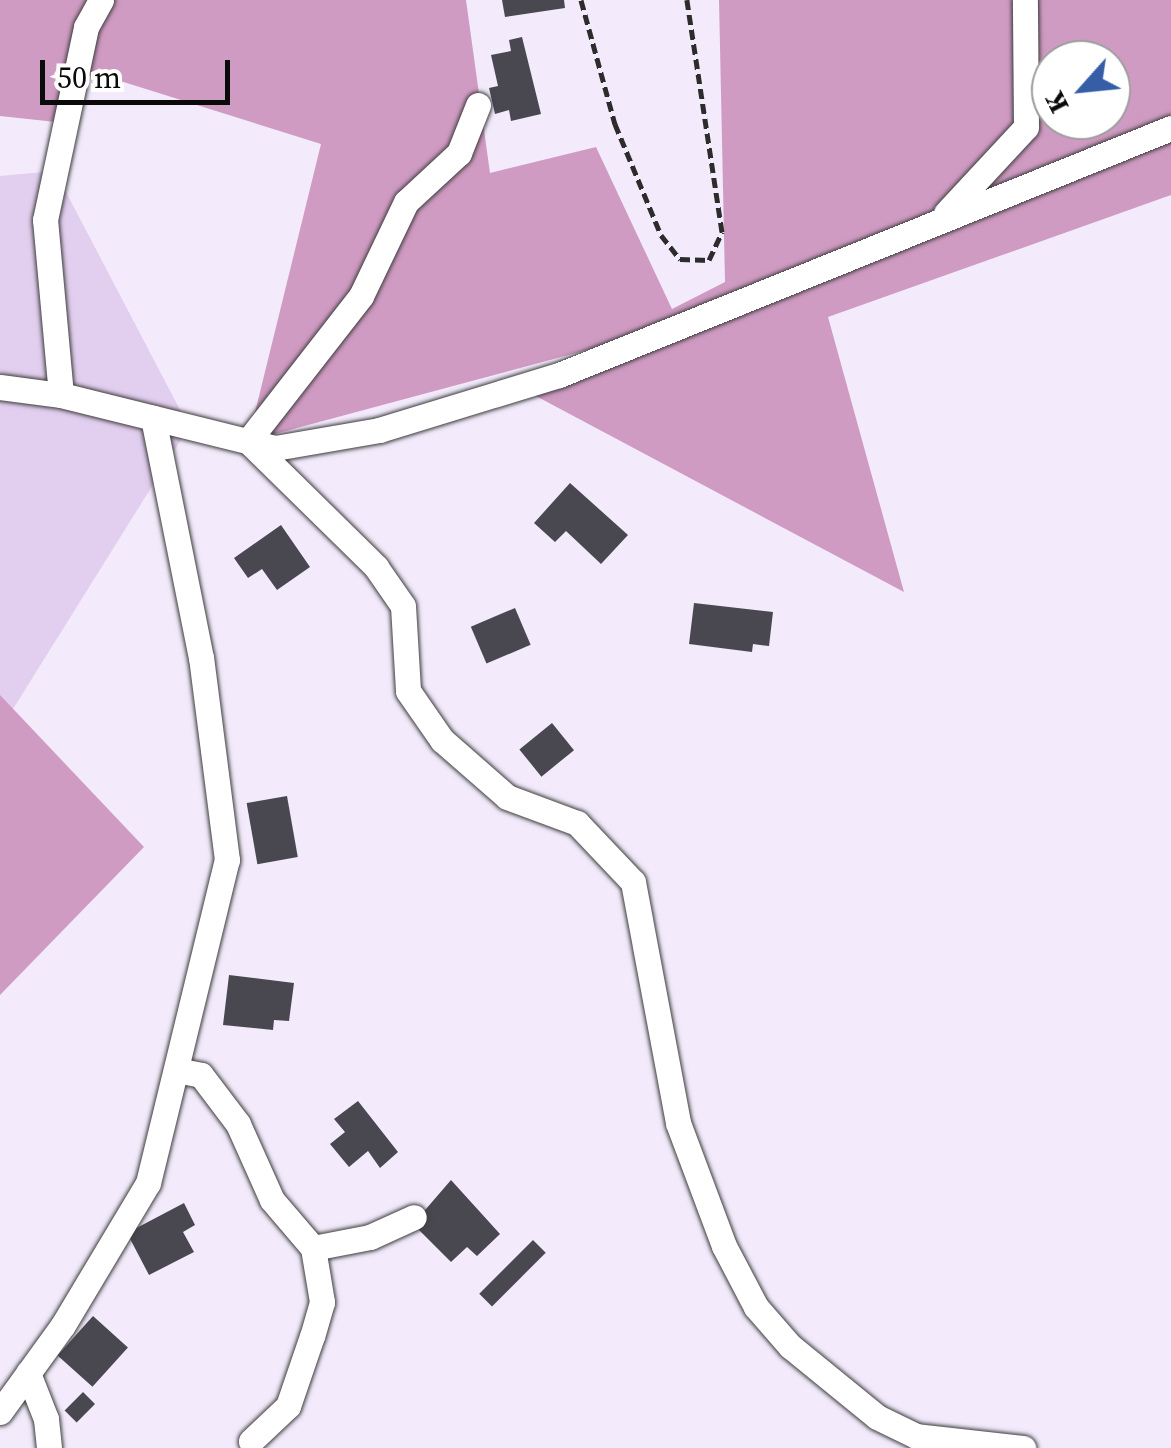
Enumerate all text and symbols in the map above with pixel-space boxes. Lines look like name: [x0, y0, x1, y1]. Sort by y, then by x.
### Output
scale bar: [45, 40, 235, 102]
north arrow: [1031, 40, 1131, 140]
text: 50 m: [57, 57, 121, 98]
text: K: [1035, 85, 1077, 120]

